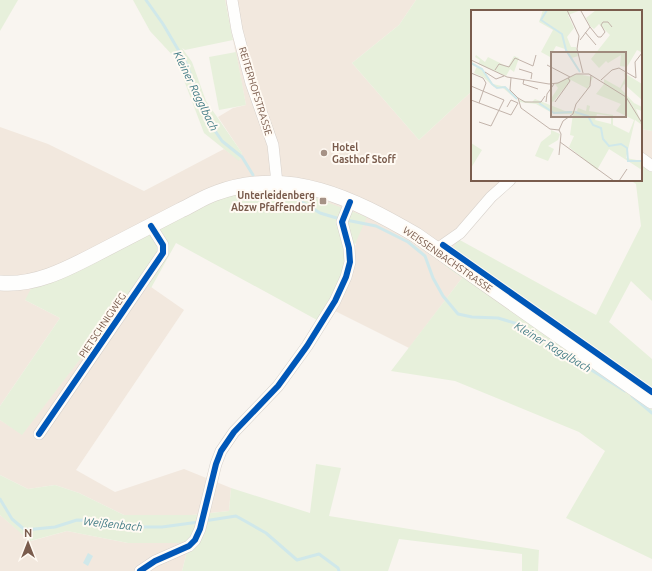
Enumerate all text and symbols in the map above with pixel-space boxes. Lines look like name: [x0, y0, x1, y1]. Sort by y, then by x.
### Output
inset map: [471, 10, 642, 181]
street label: REITERHOFSTRASSE: [237, 46, 274, 137]
water label: Kleiner Ragglbach: [171, 49, 221, 133]
place label: Hotel Gasthof Stoff: [332, 142, 397, 165]
marker: Hotel Gasthof Stoff: [319, 148, 329, 158]
place label: Unterleidenberg Abzw Pfaffendorf: [231, 190, 316, 213]
marker: Unterleidenberg Abzw Pfaffendorf: [318, 196, 328, 206]
street label: WEISSENBACHSTRASSE: [401, 224, 495, 295]
street label: PIETSCHNIGWEG: [77, 291, 128, 360]
water label: Kleiner Ragglbach: [513, 319, 593, 375]
water label: Weißenbach: [83, 515, 143, 533]
north arrow: [8, 523, 48, 563]
text: N: [24, 527, 32, 539]

